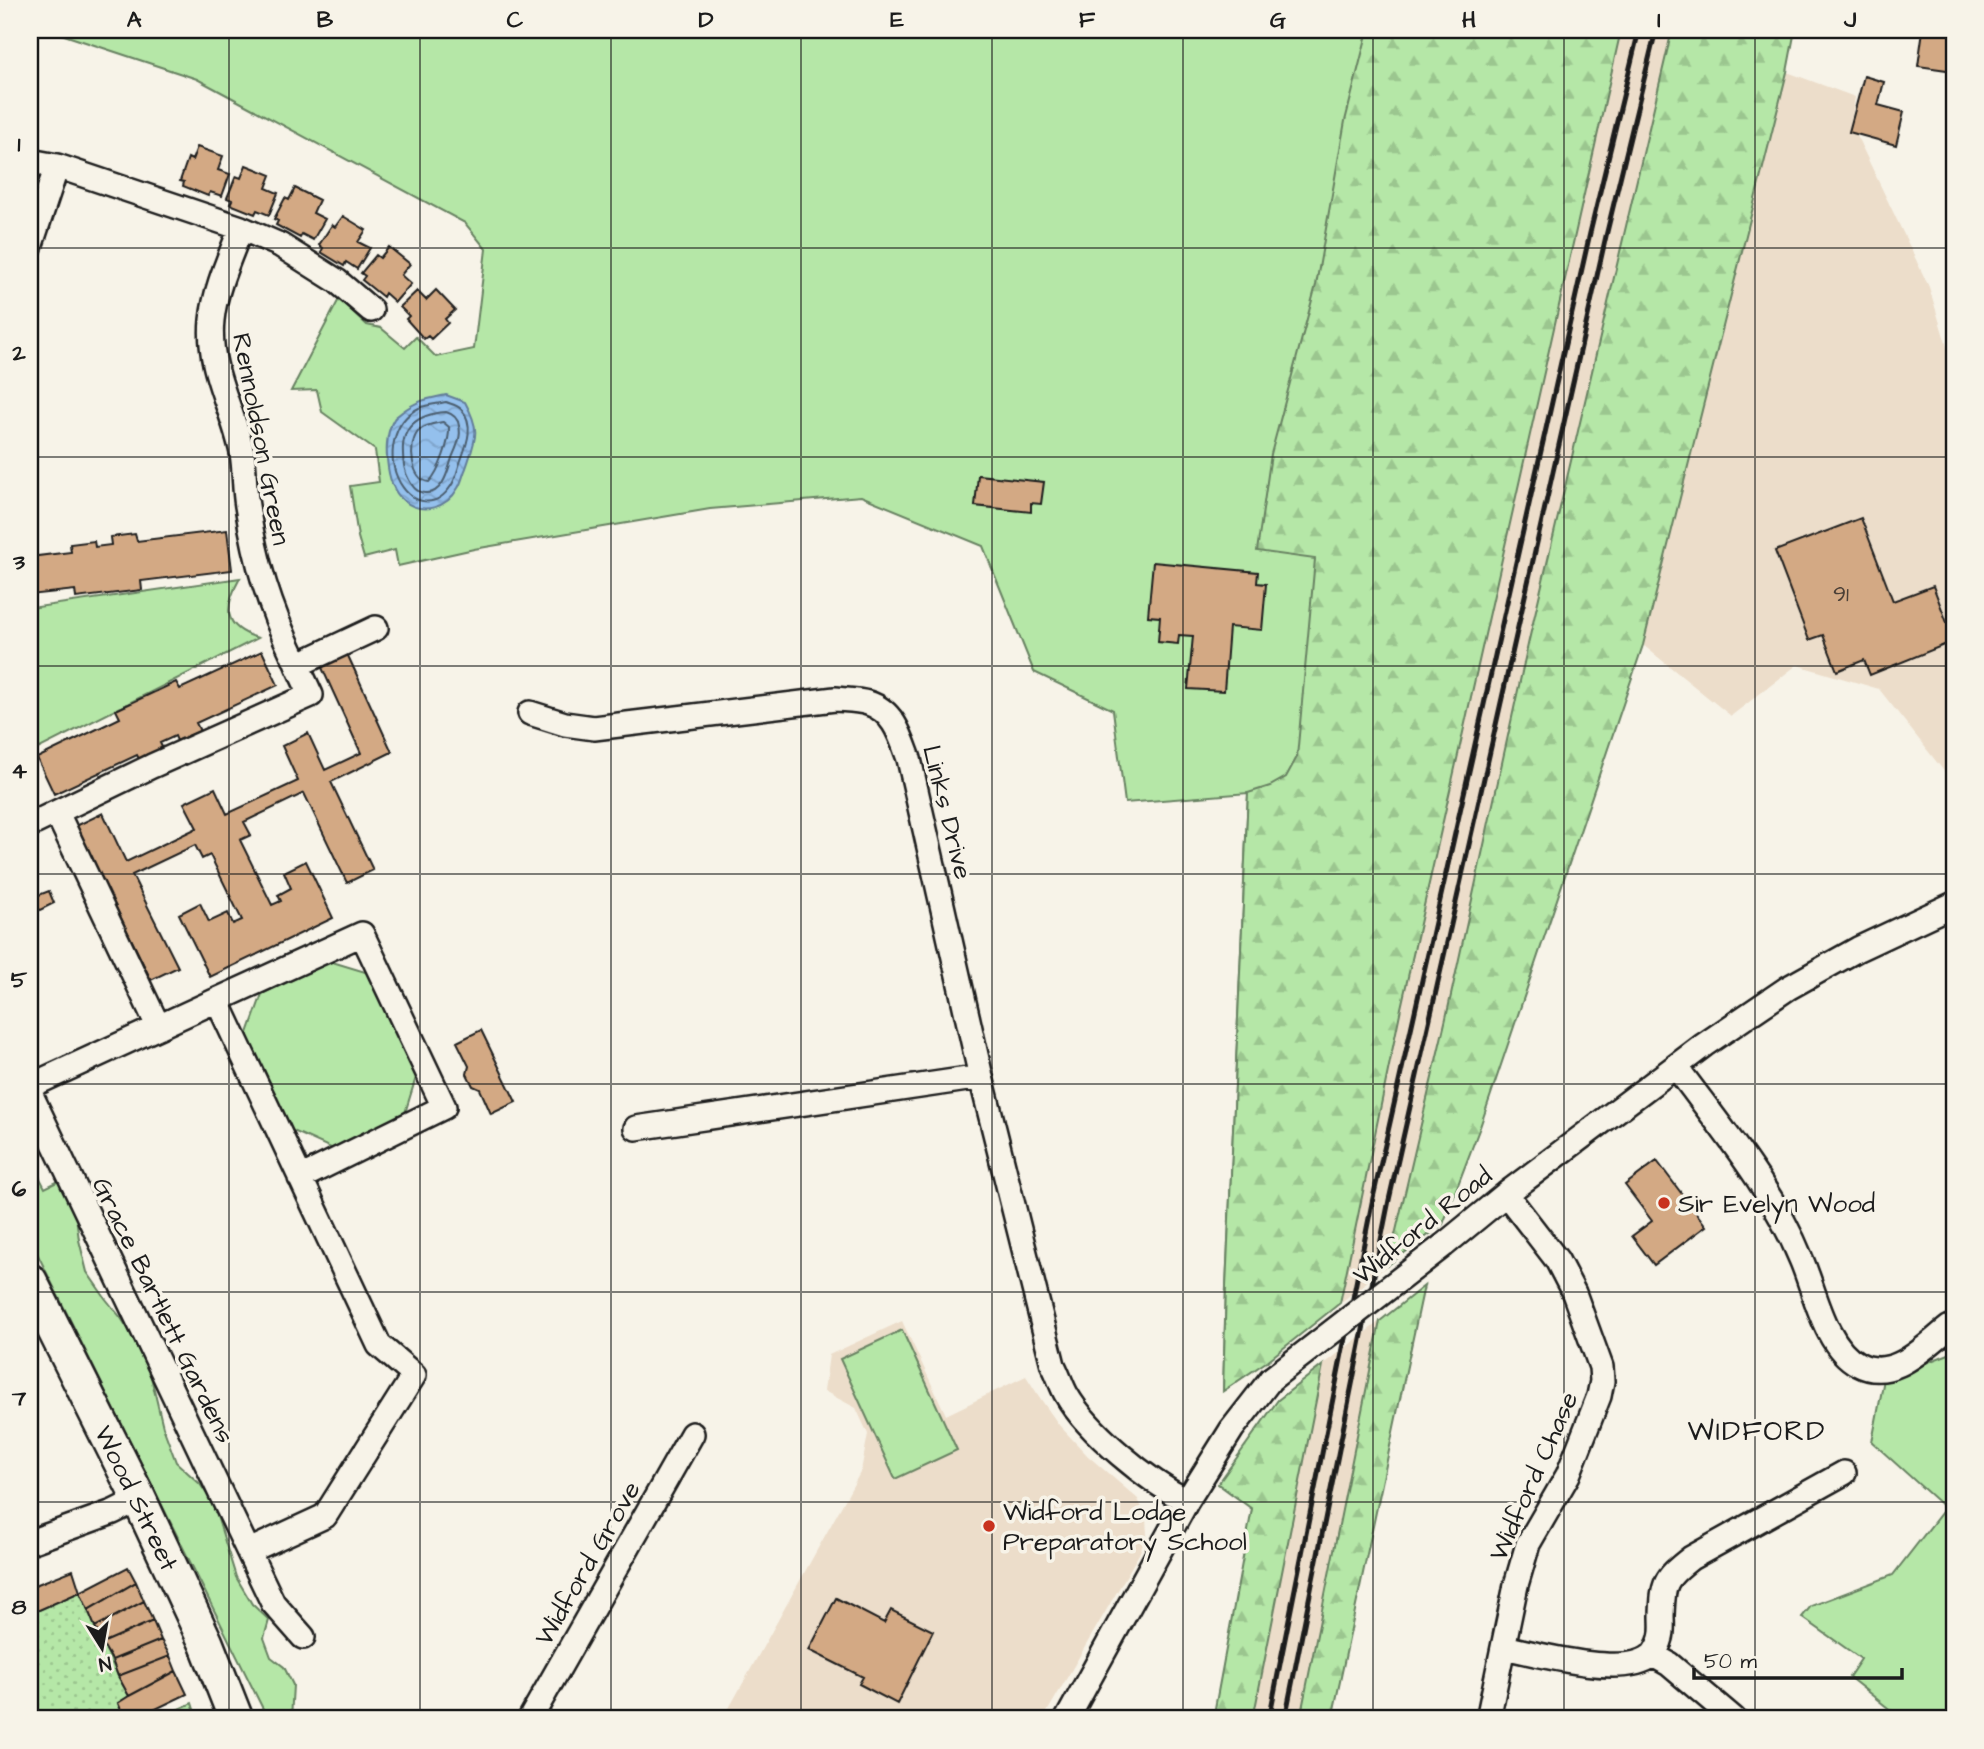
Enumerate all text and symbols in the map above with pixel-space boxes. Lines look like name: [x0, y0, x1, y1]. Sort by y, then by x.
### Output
text: A: [127, 4, 142, 36]
text: B: [317, 4, 334, 36]
text: C: [507, 4, 524, 36]
text: D: [699, 4, 714, 36]
text: E: [890, 4, 904, 36]
text: F: [1079, 4, 1096, 36]
text: G: [1270, 4, 1286, 36]
text: H: [1462, 4, 1476, 36]
text: I: [1657, 4, 1661, 36]
text: J: [1843, 4, 1857, 36]
text: 1: [18, 128, 21, 160]
street label: Rennoldson Green: [223, 330, 299, 548]
text: 2: [11, 337, 26, 369]
text: 3: [12, 546, 25, 578]
house number: 91: [1833, 578, 1849, 610]
street label: Links Drive: [913, 741, 981, 883]
text: 4: [11, 755, 27, 787]
text: 5: [11, 964, 28, 996]
street label: Widford Road: [1345, 1158, 1500, 1293]
street label: Grace Bartlett Gardens: [83, 1171, 243, 1449]
text: 6: [12, 1173, 27, 1205]
place label: Sir Evelyn Wood: [1678, 1186, 1875, 1224]
marker: Sir Evelyn Wood: [1656, 1195, 1672, 1211]
text: 7: [11, 1382, 27, 1414]
street label: Widford Chase: [1481, 1386, 1587, 1567]
district label: WIDFORD: [1688, 1412, 1827, 1451]
street label: Wood Street: [85, 1420, 187, 1578]
street label: Widford Grove: [526, 1475, 650, 1652]
place label: Widford Lodge Preparatory School: [1003, 1494, 1247, 1562]
marker: Widford Lodge Preparatory School: [981, 1518, 997, 1534]
text: 8: [12, 1591, 27, 1623]
north arrow: [66, 1612, 136, 1682]
scale bar: [1694, 1637, 1902, 1681]
text: 50 m: [1704, 1647, 1758, 1676]
text: N: [96, 1649, 113, 1678]

